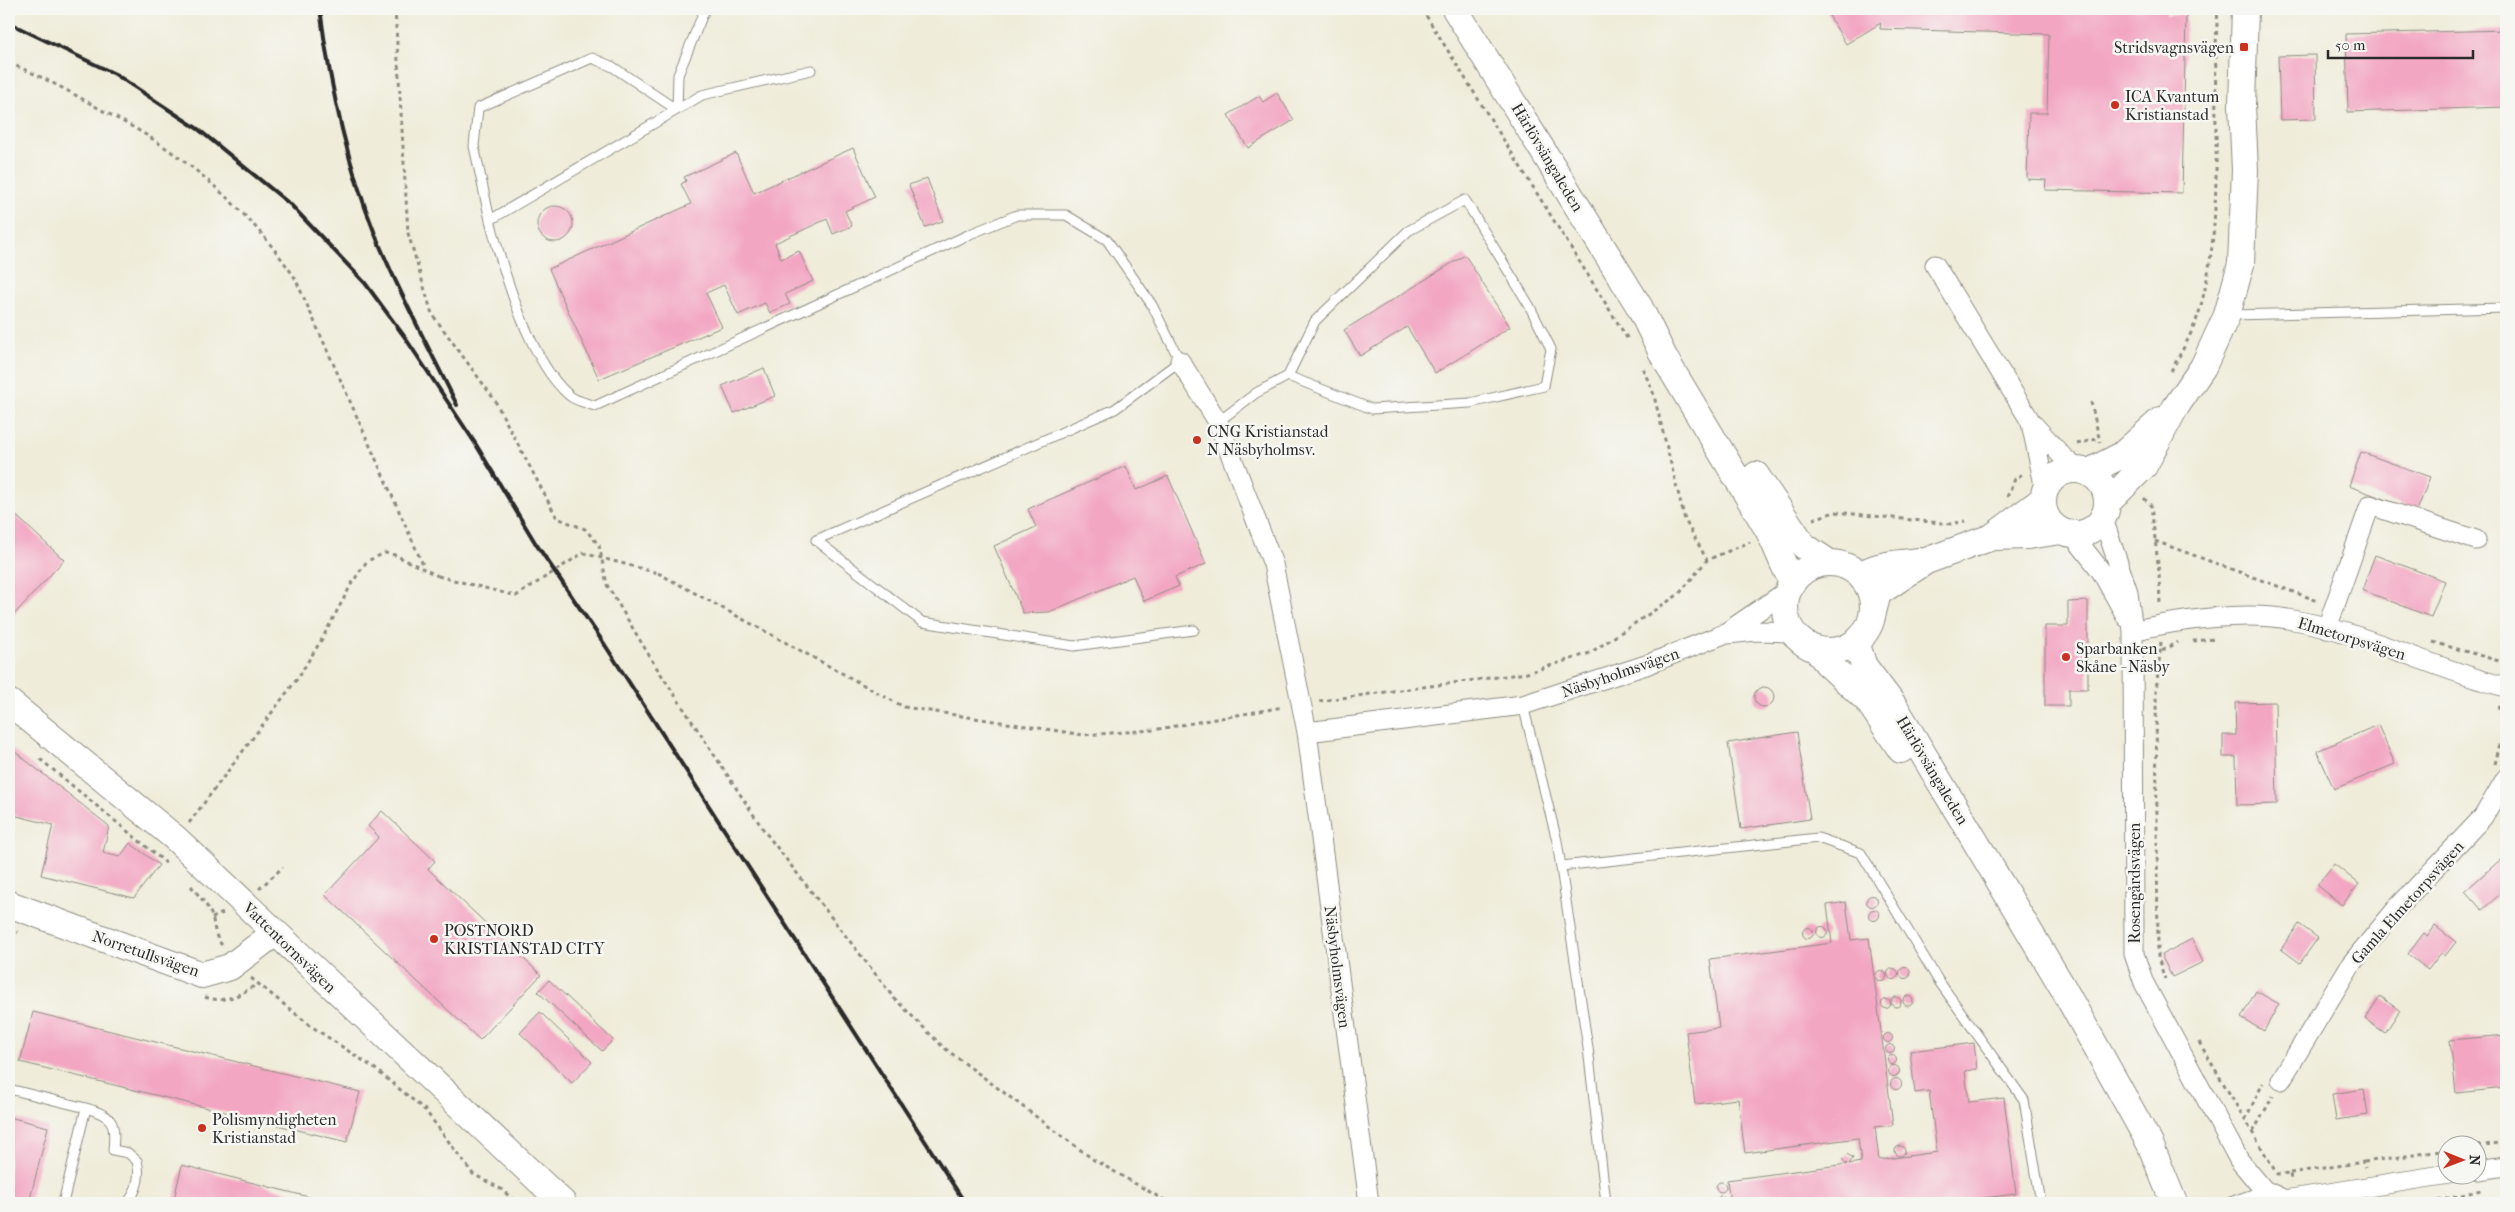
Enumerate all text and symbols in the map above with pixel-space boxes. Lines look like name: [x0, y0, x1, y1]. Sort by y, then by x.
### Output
scale bar: [2328, 28, 2472, 60]
text: 50 m: [2335, 36, 2366, 54]
place label: Stridsvagnsvägen: [2114, 38, 2235, 57]
marker: Stridsvagnsvägen: [2238, 41, 2250, 53]
place label: ICA Kvantum Kristianstad: [2125, 87, 2220, 124]
street label: Härlövsängaleden: [1508, 99, 1588, 216]
marker: ICA Kvantum Kristianstad: [2109, 99, 2121, 111]
place label: CNG Kristianstad N Näsbyholmsv.: [1207, 422, 1329, 459]
marker: CNG Kristianstad N Näsbyholmsv.: [1191, 434, 1203, 446]
street label: Elmetorpsvägen: [2296, 613, 2409, 664]
place label: Sparbanken Skåne - Näsby: [2076, 639, 2170, 676]
street label: Näsbyholmsvägen: [1559, 643, 1682, 702]
marker: Sparbanken Skåne - Näsby: [2060, 651, 2072, 663]
street label: Härlövsängaleden: [1893, 712, 1973, 829]
street label: Rosengårdsvägen: [2125, 822, 2144, 943]
street label: Gamla Elmetorpsvägen: [2347, 836, 2468, 968]
street label: Vattentornsvägen: [238, 897, 341, 997]
street label: Näsbyholmsvägen: [1321, 905, 1355, 1030]
place label: POSTNORD KRISTIANSTAD CITY: [444, 921, 606, 958]
street label: Norretullsvägen: [90, 926, 202, 981]
marker: POSTNORD KRISTIANSTAD CITY: [428, 933, 440, 945]
place label: Polismyndigheten Kristianstad: [212, 1110, 337, 1147]
marker: Polismyndigheten Kristianstad: [196, 1122, 208, 1134]
north arrow: [2438, 1134, 2488, 1184]
text: N: [2466, 1155, 2483, 1166]

